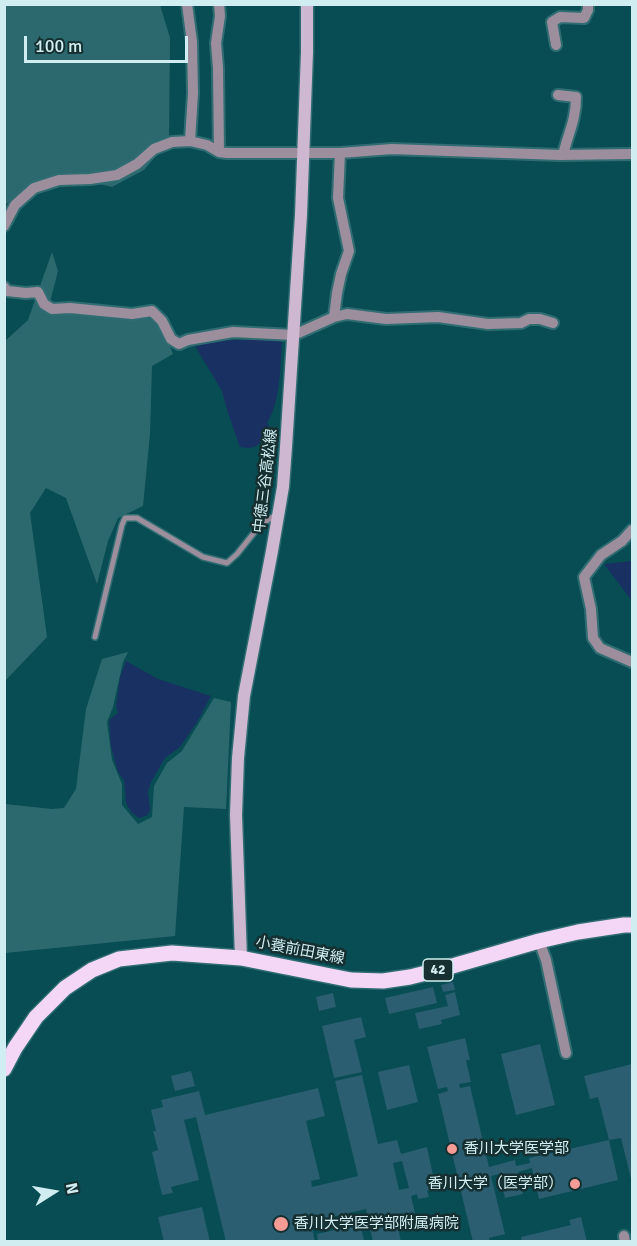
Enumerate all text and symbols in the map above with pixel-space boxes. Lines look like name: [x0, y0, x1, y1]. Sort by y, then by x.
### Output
scale bar: [27, 24, 190, 62]
text: 100 m: [35, 35, 82, 57]
street label: 中徳三谷高松線: [251, 428, 281, 534]
street label: 小蓑前田東線: [254, 934, 346, 968]
road number: 42: [423, 959, 453, 981]
place label: 香川大学医学部: [464, 1140, 569, 1158]
marker: 香川大学医学部: [445, 1142, 459, 1156]
north arrow: [24, 1162, 84, 1222]
place label: 香川大学（医学部）: [428, 1175, 563, 1193]
marker: 香川大学（医学部）: [568, 1177, 582, 1191]
text: N: [61, 1181, 83, 1196]
marker: 香川大学医学部附属病院: [272, 1215, 290, 1233]
place label: 香川大学医学部附属病院: [294, 1215, 459, 1233]

